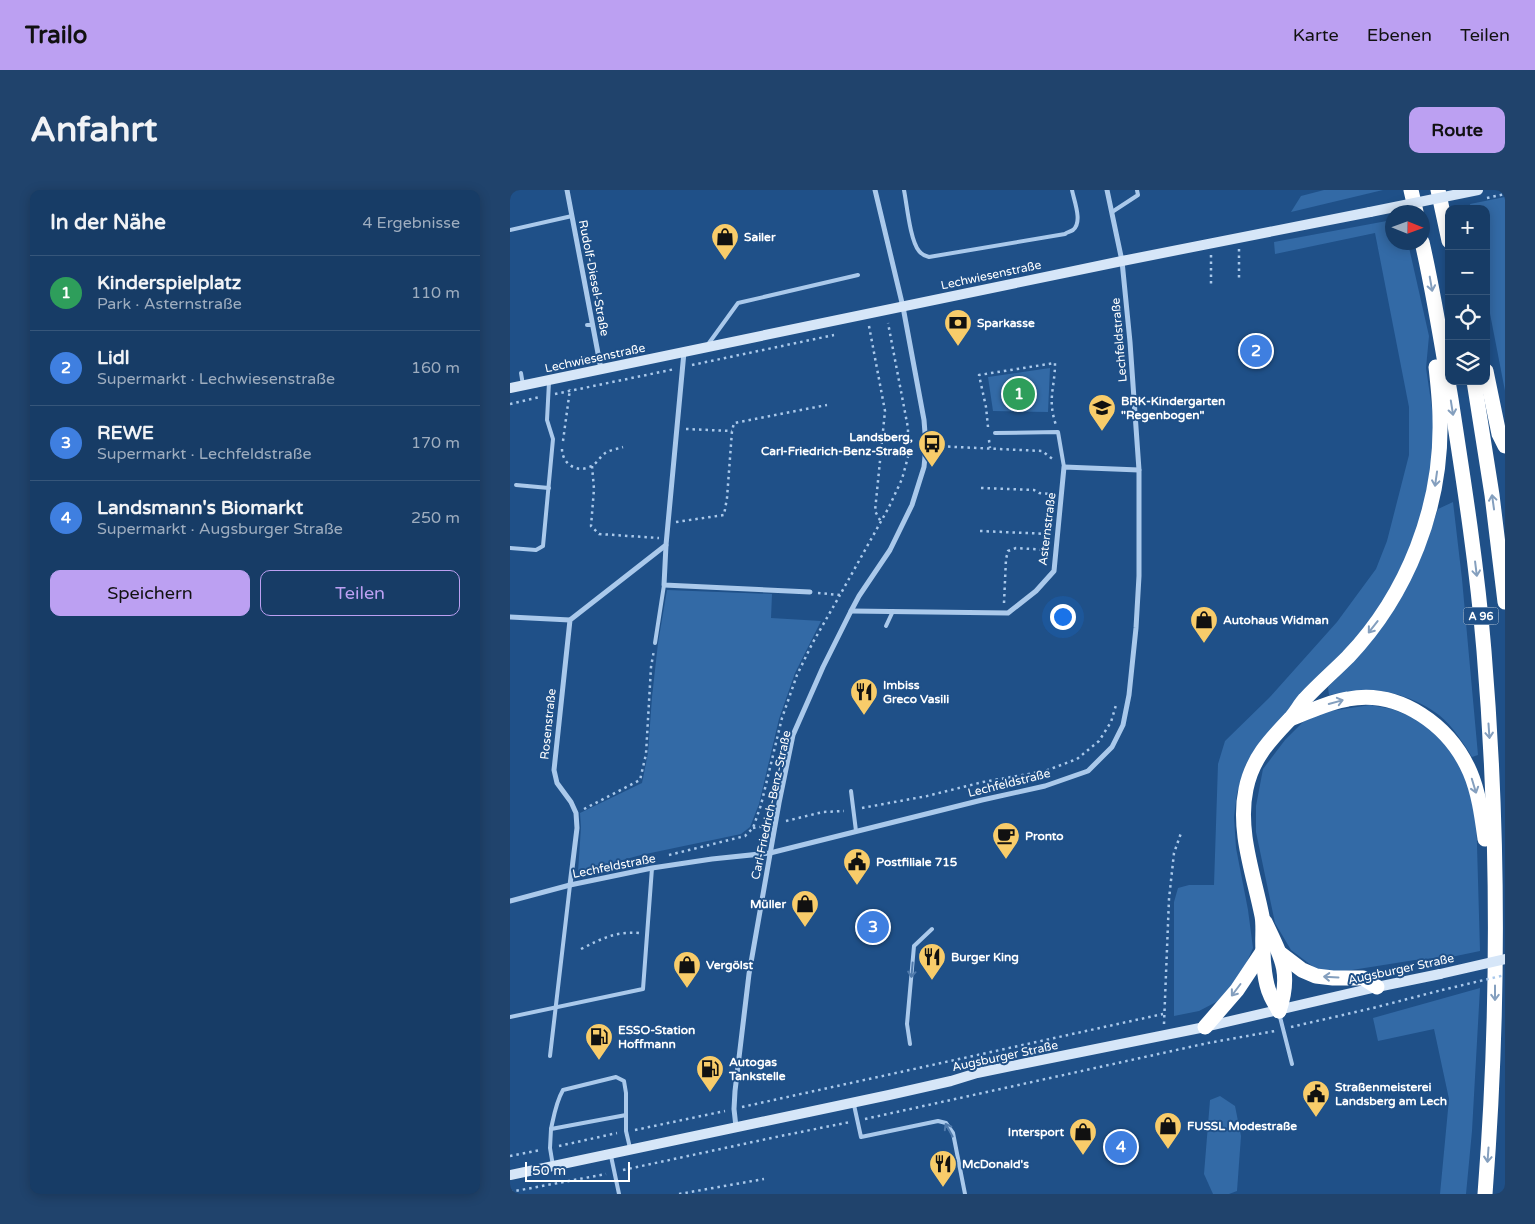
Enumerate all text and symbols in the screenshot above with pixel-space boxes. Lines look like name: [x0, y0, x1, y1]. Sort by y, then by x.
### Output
text: Trailo: [25, 21, 87, 50]
text: Karte: [1293, 24, 1339, 46]
text: Ebenen: [1367, 24, 1432, 46]
text: Teilen: [1460, 24, 1510, 46]
button: Route: [1409, 107, 1505, 153]
text: Anfahrt: [30, 109, 157, 151]
north arrow: [1385, 205, 1430, 250]
map controls: [1445, 205, 1490, 385]
button: +: [1445, 205, 1490, 250]
text: In der Nähe: [50, 210, 166, 235]
text: 4 Ergebnisse: [362, 213, 460, 233]
street label: Rudolf-Diesel-Straße: [576, 219, 612, 338]
shop icon: Sailer: [710, 222, 740, 261]
place label: Sailer: [744, 230, 776, 244]
button: −: [1445, 250, 1490, 295]
street label: Lechwiesenstraße: [940, 257, 1043, 292]
text: Kinderspielplatz: [97, 272, 241, 294]
one-way arrow: [1426, 276, 1436, 292]
text: 1: [61, 283, 71, 303]
text: 110 m: [411, 283, 460, 303]
text: Park · Asternstraße: [97, 294, 242, 314]
button: locate: [1445, 295, 1490, 340]
street label: Lechfeldstraße: [1108, 297, 1130, 383]
bank icon: Sparkasse: [943, 308, 973, 347]
place label: Sparkasse: [977, 316, 1035, 331]
pin: 2: [1240, 332, 1272, 370]
street label: Lechwiesenstraße: [544, 340, 647, 375]
button: layers: [1445, 340, 1490, 385]
text: Lidl: [97, 347, 129, 369]
text: 2: [61, 358, 71, 378]
text: 160 m: [411, 358, 460, 378]
text: Supermarkt · Lechwiesenstraße: [97, 369, 335, 389]
pin: 1: [1003, 375, 1035, 413]
school or university icon: BRK-Kindergarten "Regenbogen": [1087, 393, 1117, 432]
place label: BRK-Kindergarten "Regenbogen": [1121, 394, 1225, 423]
one-way arrow: [1448, 400, 1458, 416]
text: REWE: [97, 422, 154, 444]
bus stop icon: Landsberg, Carl-Friedrich-Benz-Straße: [917, 429, 947, 468]
place label: Landsberg, Carl-Friedrich-Benz-Straße: [761, 430, 913, 458]
text: 3: [61, 433, 71, 453]
text: 170 m: [411, 433, 460, 453]
text: Supermarkt · Lechfeldstraße: [97, 444, 312, 464]
one-way arrow: [1431, 471, 1441, 487]
street label: Asternstraße: [1036, 491, 1058, 566]
one-way arrow: [1488, 494, 1498, 510]
text: Landsmann's Biomarkt: [97, 497, 303, 519]
text: 4: [61, 508, 71, 528]
text: 250 m: [411, 508, 460, 528]
text: Supermarkt · Augsburger Straße: [97, 519, 343, 539]
one-way arrow: [1471, 561, 1481, 577]
button: Speichern: [50, 570, 250, 616]
button: Teilen: [260, 570, 460, 616]
your location: [1050, 604, 1076, 630]
shop icon: Autohaus Widman: [1189, 605, 1219, 644]
road number: A 96: [1464, 608, 1498, 624]
place label: Autohaus Widman: [1223, 613, 1329, 627]
one-way arrow: [1368, 621, 1379, 634]
restaurant icon: Imbiss Greco Vasili: [849, 677, 879, 716]
place label: Imbiss Greco Vasili: [883, 678, 949, 706]
street label: Rosenstraße: [537, 688, 559, 760]
one-way arrow: [1327, 697, 1343, 706]
one-way arrow: [1485, 723, 1494, 739]
street label: Carl-Friedrich-Benz-Straße: [748, 729, 794, 881]
street label: Lechfeldstraße: [966, 766, 1052, 800]
one-way arrow: [1470, 777, 1479, 793]
cafe icon: Pronto: [991, 821, 1021, 860]
place label: Pronto: [1025, 829, 1064, 843]
public building icon: Postfiliale 715: [842, 847, 872, 886]
street label: Lechfeldstraße: [571, 851, 657, 881]
place label: Postfiliale 715: [876, 855, 958, 869]
shop icon: Müller: [790, 889, 820, 928]
place label: Müller: [750, 897, 786, 911]
pin: 3: [857, 908, 889, 946]
restaurant icon: Burger King: [917, 942, 947, 981]
shop icon: Vergölst: [672, 950, 702, 989]
place label: Burger King: [951, 950, 1019, 965]
street label: Augsburger Straße: [1347, 951, 1455, 987]
place label: Vergölst: [706, 958, 753, 973]
one-way arrow: [907, 962, 917, 978]
one-way arrow: [1323, 973, 1339, 982]
one-way arrow: [1231, 984, 1242, 997]
one-way arrow: [1490, 984, 1500, 1001]
fuel station icon: ESSO-Station Hoffmann: [584, 1022, 614, 1061]
place label: ESSO-Station Hoffmann: [618, 1023, 695, 1051]
street label: Augsburger Straße: [951, 1038, 1059, 1074]
fuel station icon: Autogas Tankstelle: [695, 1054, 725, 1093]
place label: Autogas Tankstelle: [728, 1055, 786, 1083]
public building icon: Straßenmeisterei Landsberg am Lech: [1301, 1079, 1331, 1118]
place label: Straßenmeisterei Landsberg am Lech: [1335, 1080, 1447, 1109]
shop icon: FUSSL Modestraße: [1153, 1111, 1183, 1150]
shop icon: Intersport: [1068, 1117, 1098, 1156]
place label: FUSSL Modestraße: [1187, 1119, 1297, 1133]
one-way arrow: [944, 1123, 954, 1138]
place label: Intersport: [1008, 1125, 1064, 1140]
pin: 4: [1105, 1128, 1137, 1166]
one-way arrow: [1483, 1147, 1493, 1163]
restaurant icon: McDonald's: [928, 1149, 958, 1188]
place label: McDonald's: [962, 1157, 1029, 1171]
scale bar: [525, 1159, 630, 1182]
text: 50 m: [532, 1162, 566, 1179]

